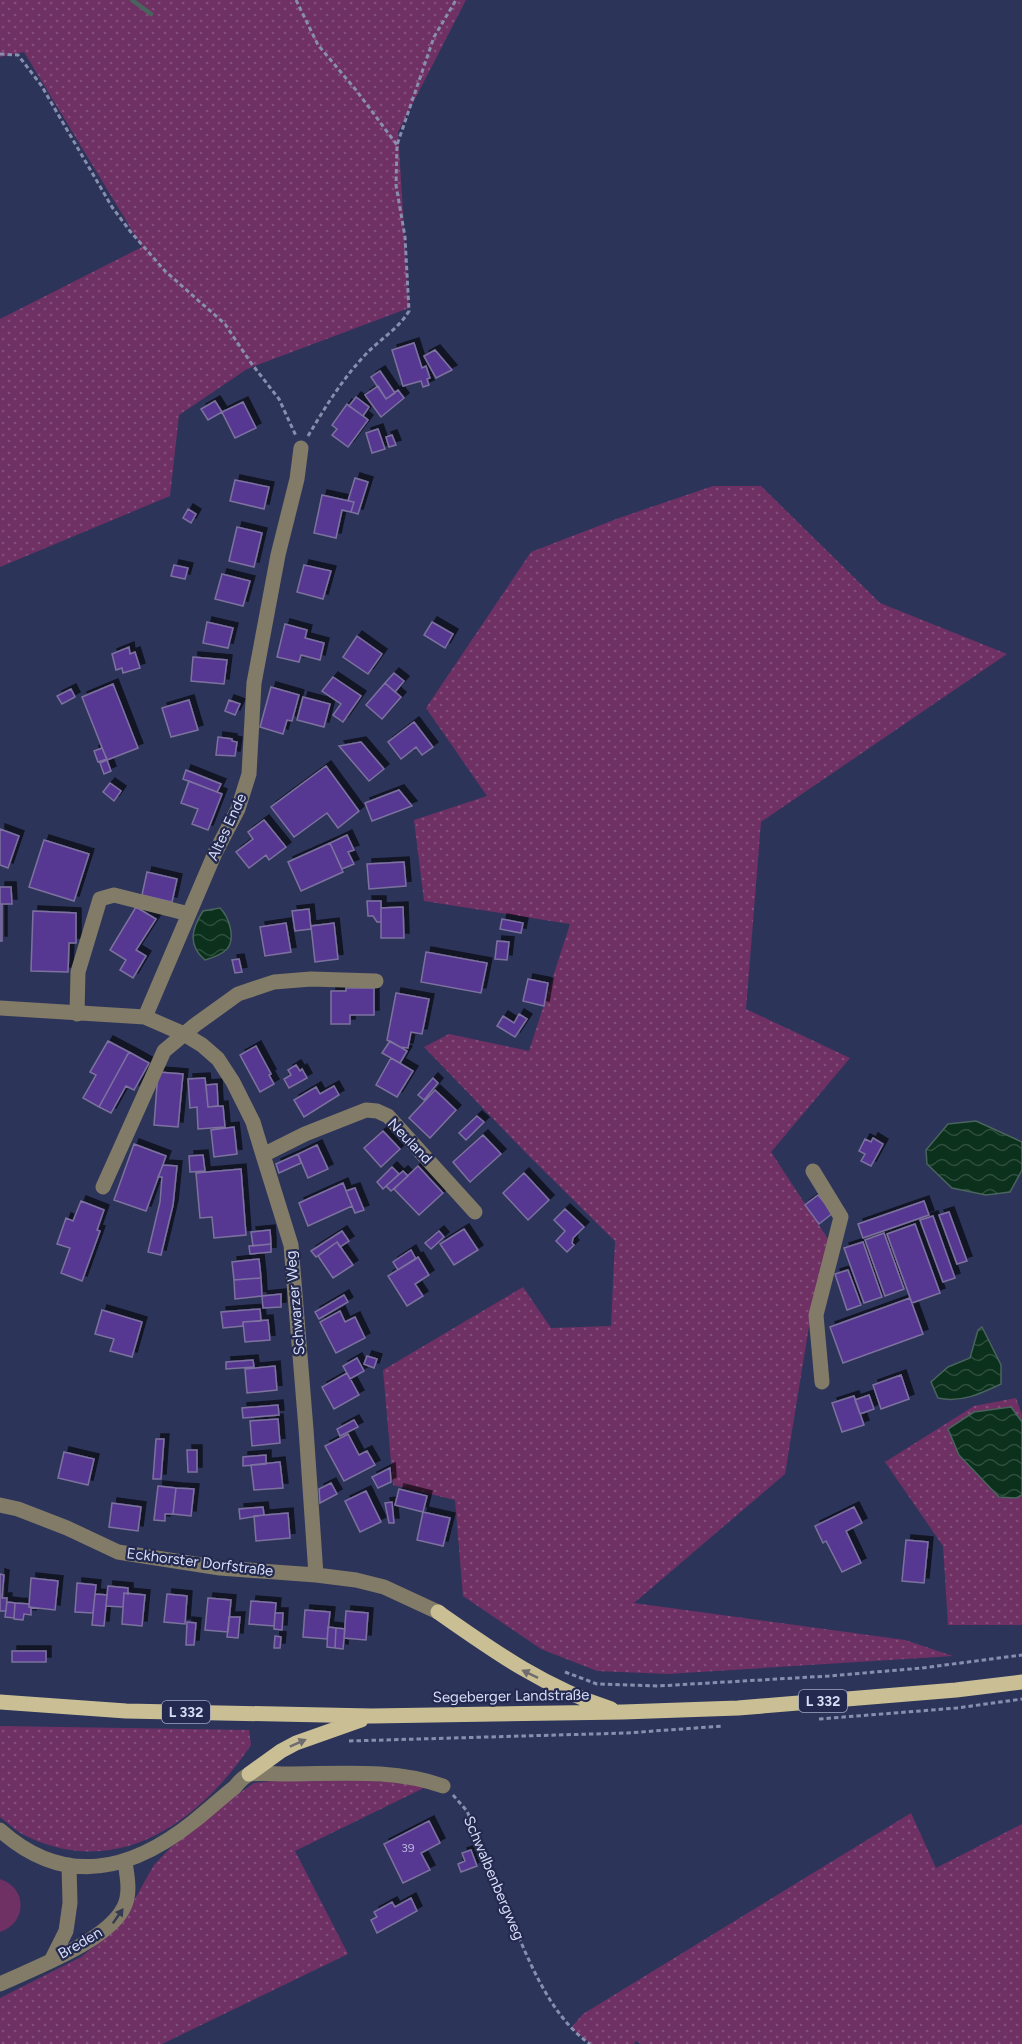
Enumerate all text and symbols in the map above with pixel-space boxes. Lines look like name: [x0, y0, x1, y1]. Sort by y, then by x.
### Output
street label: Altes Ende: [204, 790, 250, 864]
street label: Neuland: [384, 1115, 436, 1167]
street label: Schwarzer Weg: [281, 1250, 309, 1356]
street label: Eckhorster Dorfstraße: [126, 1544, 274, 1580]
one-way arrow: [521, 1669, 539, 1679]
street label: Segeberger Landstraße: [432, 1686, 590, 1706]
road number: L 332: [799, 1690, 847, 1712]
road number: L 332: [162, 1701, 210, 1723]
one-way arrow: [289, 1738, 307, 1748]
street label: Schwalbenbergweg: [460, 1813, 528, 1943]
house number: 39: [401, 1841, 415, 1855]
one-way arrow: [112, 1908, 124, 1924]
street label: Breden: [55, 1923, 105, 1963]

